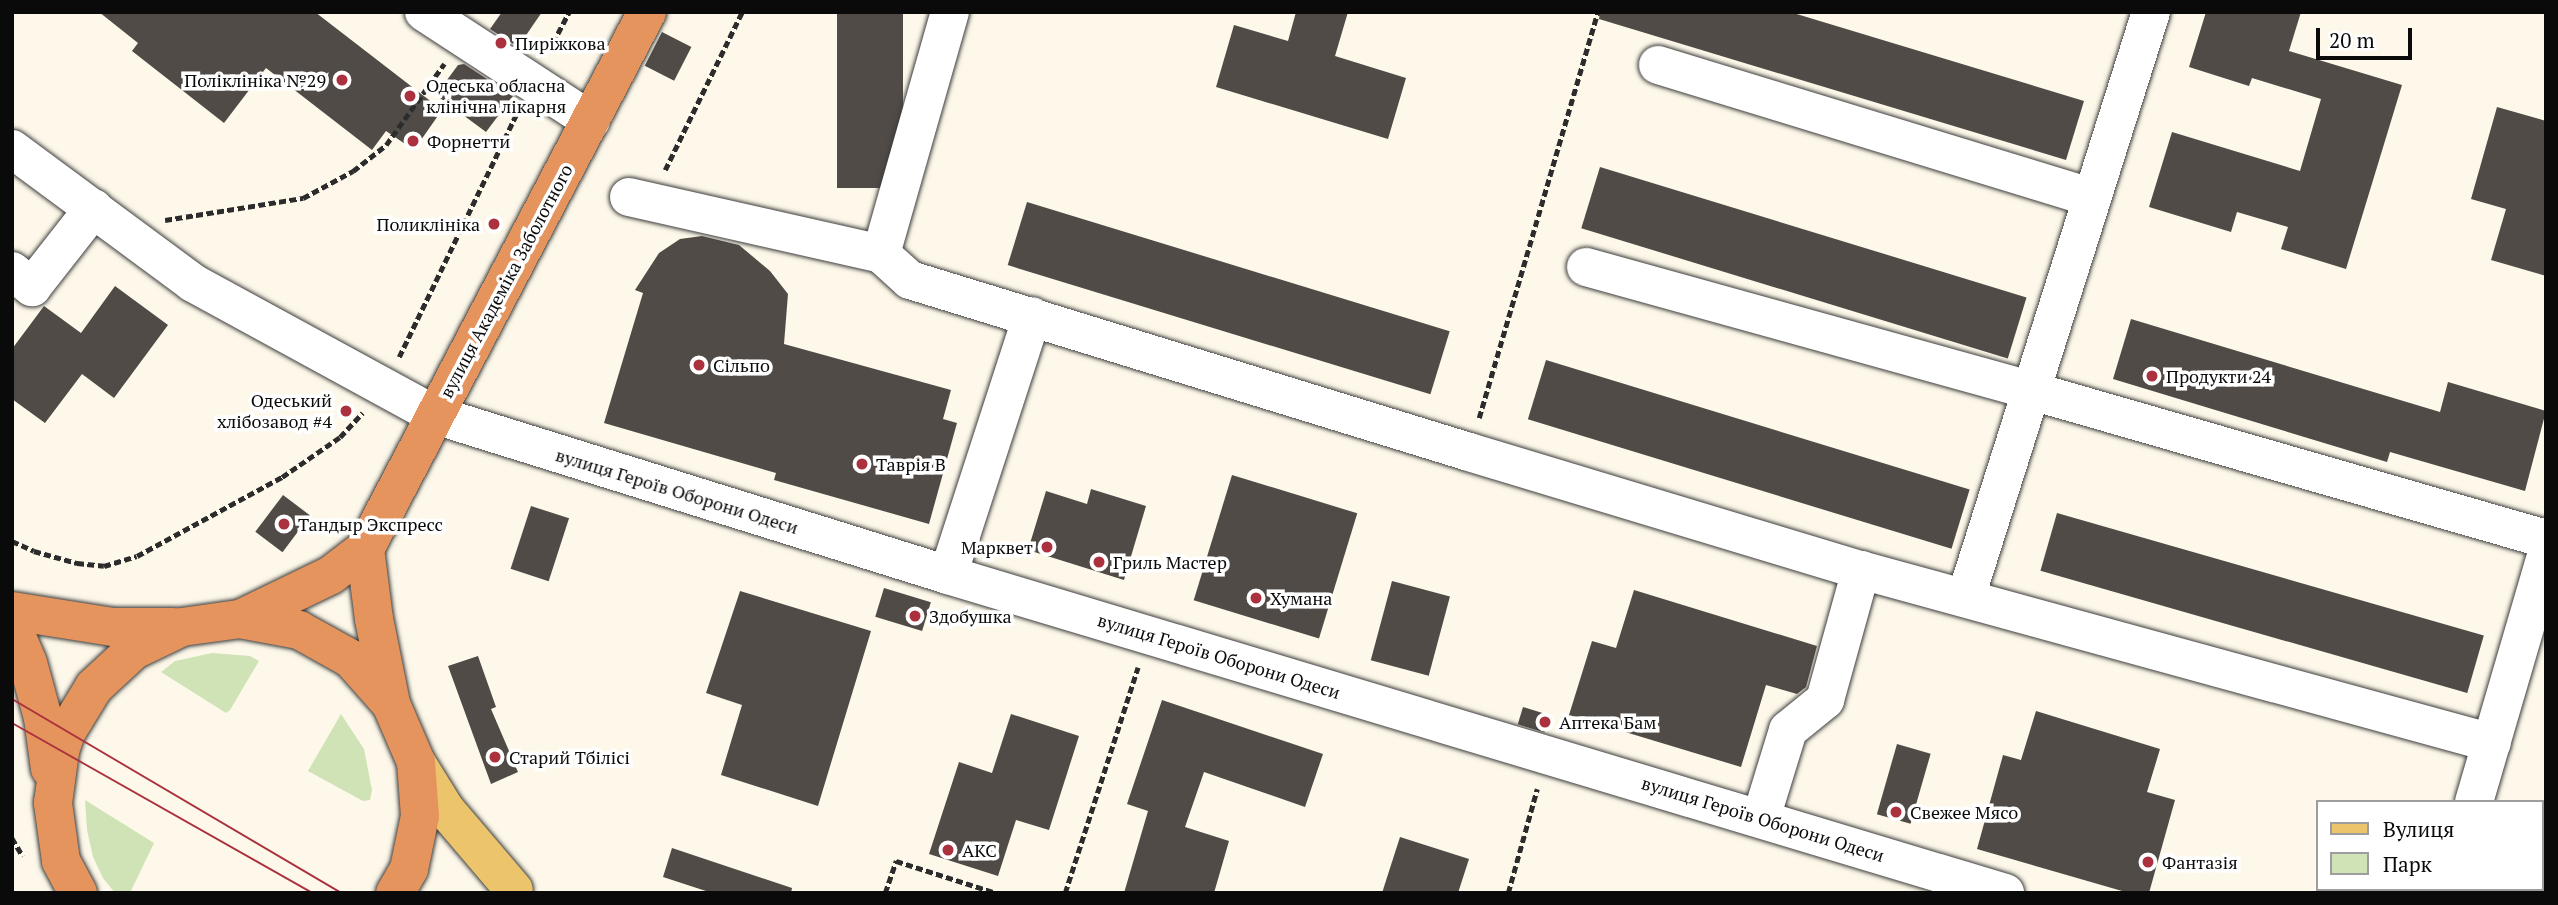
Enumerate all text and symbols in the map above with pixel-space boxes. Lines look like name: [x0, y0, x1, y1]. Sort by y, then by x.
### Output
scale bar: [2320, 14, 2416, 58]
text: 20 m: [2329, 26, 2375, 54]
place label: Пиріжкова: [515, 32, 606, 54]
marker: Пиріжкова: [493, 35, 509, 51]
place label: Поліклініка №29: [184, 69, 326, 91]
marker: Поліклініка №29: [332, 70, 352, 90]
place label: Одеська обласна клінічна лікарня: [426, 75, 567, 118]
marker: Одеська обласна клінічна лікарня: [400, 86, 420, 106]
place label: Форнетти: [427, 130, 510, 152]
marker: Форнетти: [405, 133, 421, 149]
street label: вулиця Академіка Заболотного: [435, 160, 577, 402]
place label: Поликлініка: [377, 213, 480, 235]
marker: Поликлініка: [486, 216, 502, 232]
place label: Сільпо: [713, 354, 770, 376]
marker: Сільпо: [691, 357, 707, 373]
place label: Продукти 24: [2166, 365, 2271, 387]
marker: Продукти 24: [2144, 368, 2160, 384]
place label: Одеський хлібозавод #4: [217, 390, 332, 432]
marker: Одеський хлібозавод #4: [338, 403, 354, 419]
street label: вулиця Героїв Оборони Одеси: [553, 444, 801, 538]
place label: Таврія В: [876, 453, 946, 475]
marker: Таврія В: [854, 456, 870, 472]
place label: Тандыр Экспресс: [298, 513, 443, 535]
marker: Тандыр Экспресс: [276, 516, 292, 532]
place label: Марквет: [961, 536, 1033, 558]
marker: Марквет: [1039, 539, 1055, 555]
place label: Гриль Мастер: [1113, 551, 1227, 573]
marker: Гриль Мастер: [1091, 554, 1107, 570]
place label: Хумана: [1270, 587, 1332, 609]
marker: Хумана: [1248, 590, 1264, 606]
place label: Здобушка: [929, 605, 1012, 627]
marker: Здобушка: [907, 608, 923, 624]
street label: вулиця Героїв Оборони Одеси: [1095, 609, 1343, 703]
place label: Аптека Бам: [1559, 711, 1657, 733]
marker: Аптека Бам: [1537, 714, 1553, 730]
place label: Старий Тбілісі: [509, 746, 630, 768]
marker: Старий Тбілісі: [487, 749, 503, 765]
street label: вулиця Героїв Оборони Одеси: [1639, 772, 1887, 866]
legend: [2316, 800, 2544, 891]
place label: Свежее Мясо: [1910, 801, 2018, 823]
marker: Свежее Мясо: [1888, 804, 1904, 820]
text: Вулиця: [2383, 815, 2454, 843]
place label: АКС: [962, 839, 997, 861]
marker: АКС: [940, 842, 956, 858]
text: Парк: [2383, 850, 2432, 878]
place label: Фантазія: [2162, 851, 2238, 873]
marker: Фантазія: [2140, 854, 2156, 870]

